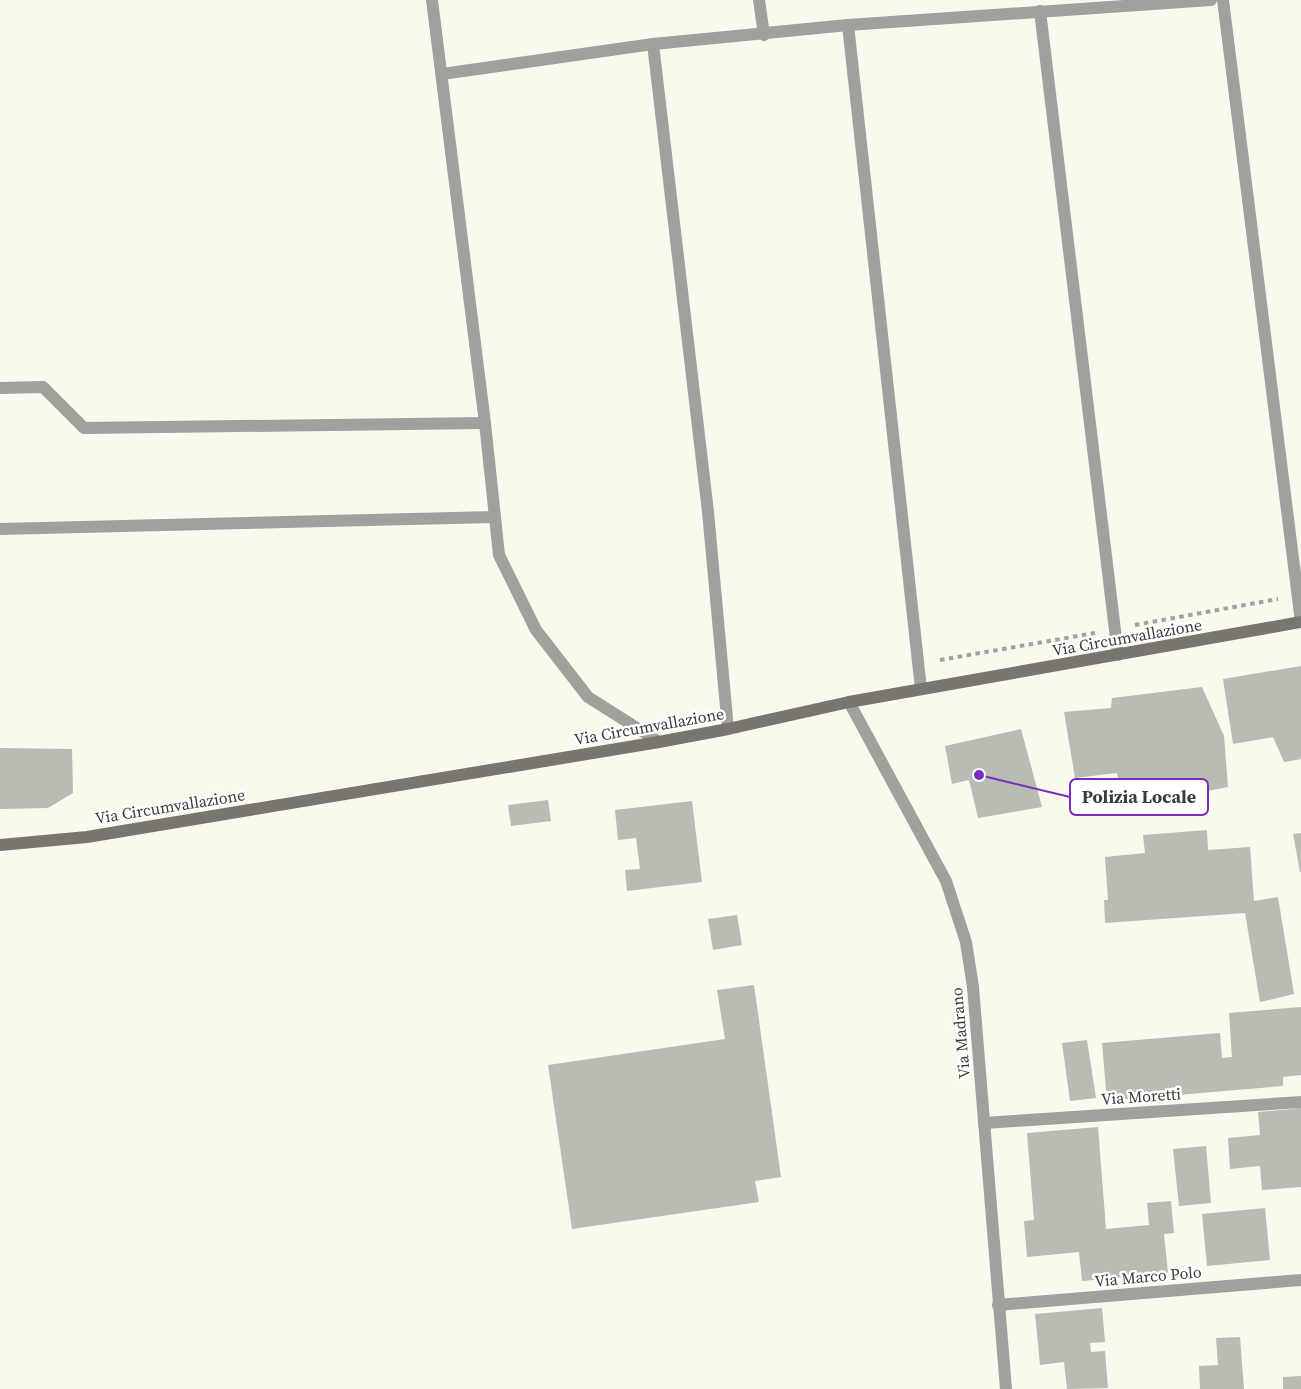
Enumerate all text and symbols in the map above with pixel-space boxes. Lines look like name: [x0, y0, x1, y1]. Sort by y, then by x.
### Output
street label: Via Circumvallazione: [1050, 613, 1204, 661]
street label: Via Circumvallazione: [572, 702, 726, 750]
callout: Polizia Locale: [1070, 779, 1208, 815]
street label: Via Circumvallazione: [93, 783, 247, 829]
text: Polizia Locale: [1082, 784, 1196, 809]
street label: Via Madrano: [945, 986, 975, 1079]
street label: Via Moretti: [1100, 1082, 1182, 1110]
street label: Via Marco Polo: [1094, 1260, 1203, 1292]

